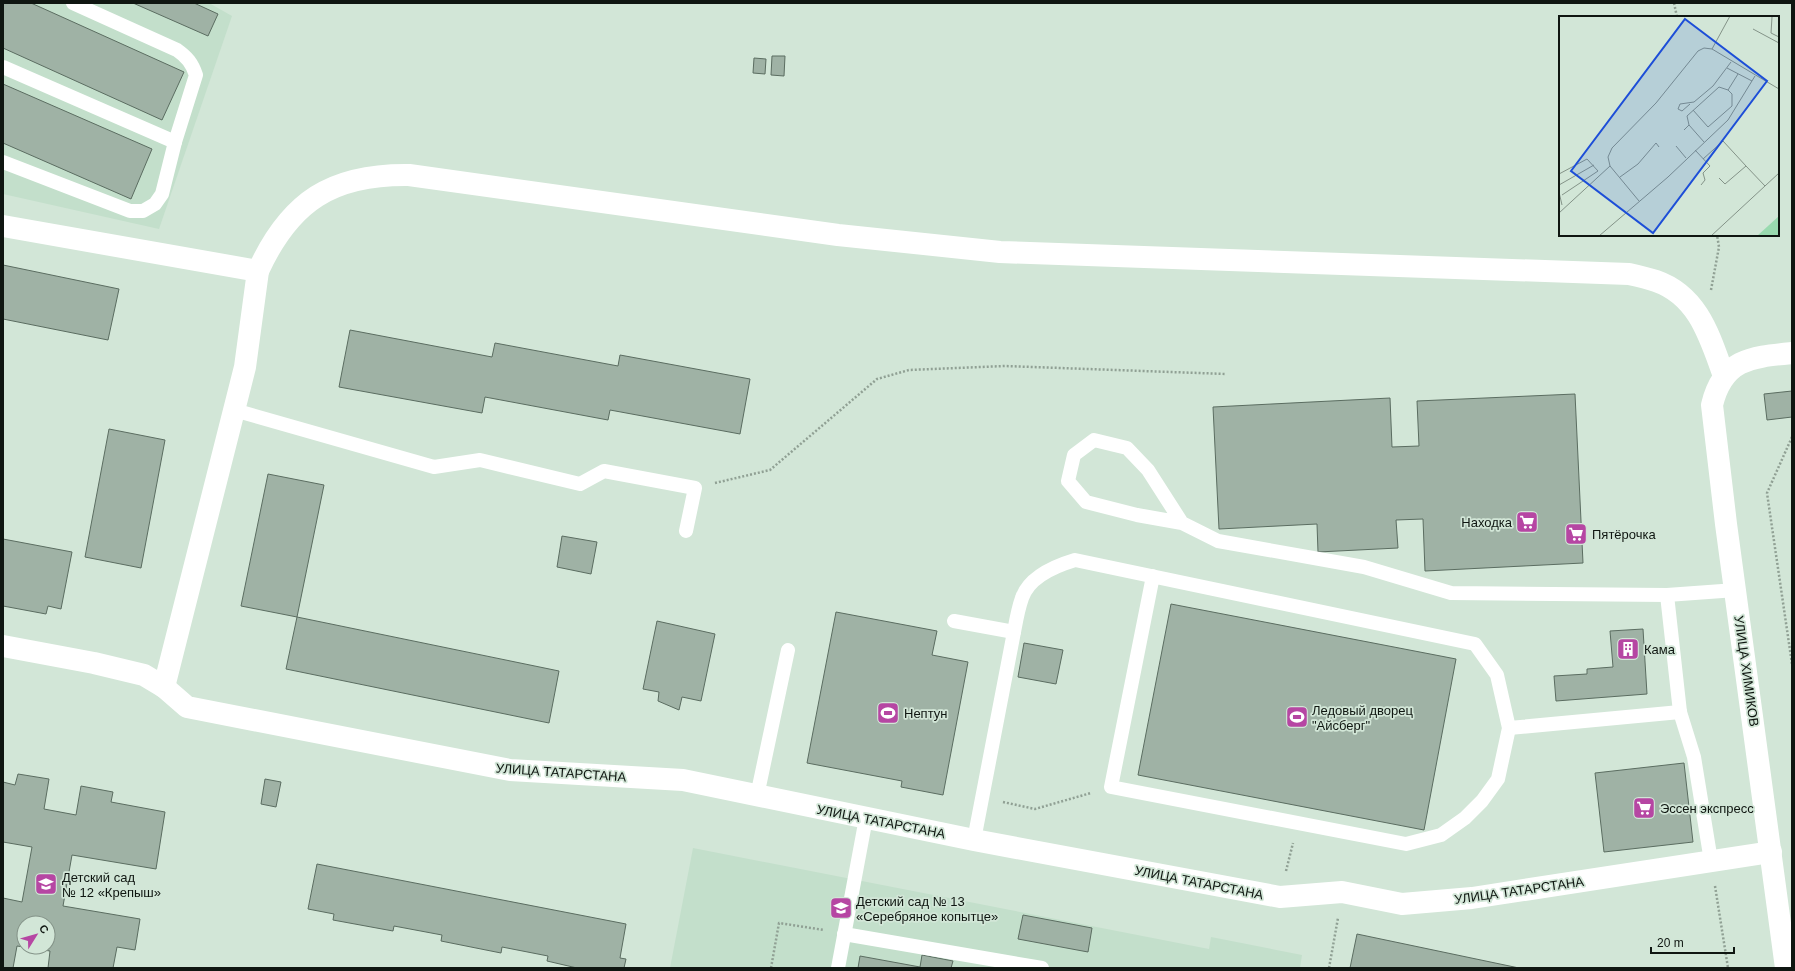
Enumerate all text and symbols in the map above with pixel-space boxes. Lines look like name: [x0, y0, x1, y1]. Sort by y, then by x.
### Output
inset map: [1559, 16, 1779, 236]
supermarket icon: Находка: [1514, 509, 1540, 535]
place label: Находка: [1461, 515, 1513, 530]
supermarket icon: Пятёрочка: [1563, 521, 1589, 547]
place label: Пятёрочка: [1592, 527, 1656, 542]
street label: УЛИЦА ХИМИКОВ: [1731, 615, 1762, 728]
building icon: Кама: [1615, 636, 1641, 662]
place label: Кама: [1644, 642, 1676, 657]
sports icon: Нептун: [875, 700, 901, 726]
place label: Ледовый дворец "Айсберг": [1312, 703, 1413, 733]
sports icon: Ледовый дворец "Айсберг": [1284, 704, 1310, 730]
place label: Нептун: [904, 706, 947, 721]
street label: УЛИЦА ТАТАРСТАНА: [495, 760, 627, 785]
supermarket icon: Эссен экспресс: [1631, 795, 1657, 821]
place label: Эссен экспресс: [1660, 801, 1754, 816]
street label: УЛИЦА ТАТАРСТАНА: [815, 802, 947, 841]
street label: УЛИЦА ТАТАРСТАНА: [1133, 863, 1265, 902]
place label: Детский сад № 12 «Крепыш»: [62, 870, 161, 900]
school or university icon: Детский сад № 12 «Крепыш»: [33, 871, 59, 897]
street label: УЛИЦА ТАТАРСТАНА: [1453, 874, 1585, 907]
place label: Детский сад № 13 «Серебряное копытце»: [856, 894, 998, 924]
school or university icon: Детский сад № 13 «Серебряное копытце»: [828, 895, 854, 921]
north arrow: [16, 915, 56, 955]
text: С: [37, 922, 51, 936]
scale bar: [1651, 929, 1734, 955]
text: 20 m: [1657, 936, 1684, 950]

